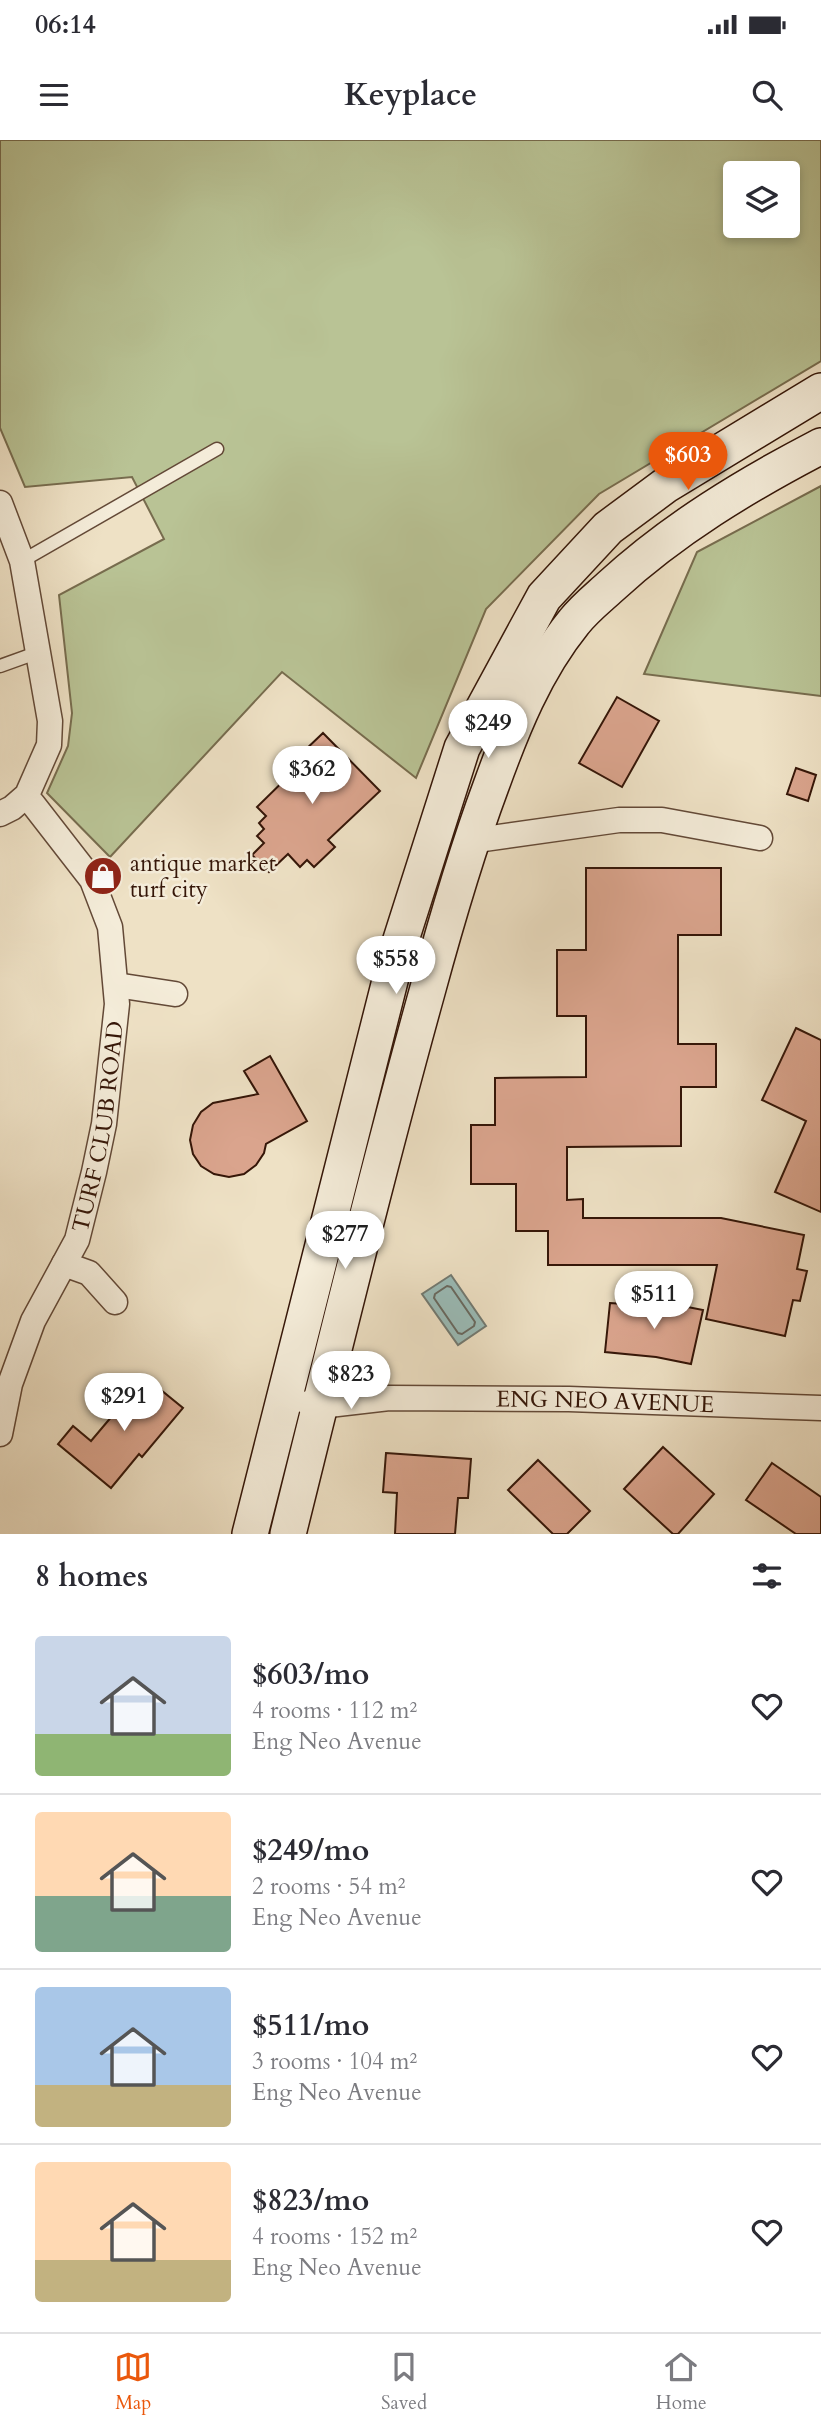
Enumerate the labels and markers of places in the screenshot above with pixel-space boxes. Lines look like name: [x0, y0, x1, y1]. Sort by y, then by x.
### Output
pin: $603: [647, 432, 729, 492]
pin: $249: [447, 700, 529, 760]
pin: $362: [271, 746, 353, 806]
place label: antique market turf city: [130, 848, 276, 905]
shop icon: antique market turf city: [82, 855, 124, 897]
pin: $558: [355, 936, 437, 996]
pin: $277: [304, 1212, 386, 1271]
pin: $511: [613, 1272, 695, 1331]
pin: $823: [310, 1352, 392, 1411]
pin: $291: [83, 1374, 165, 1433]

